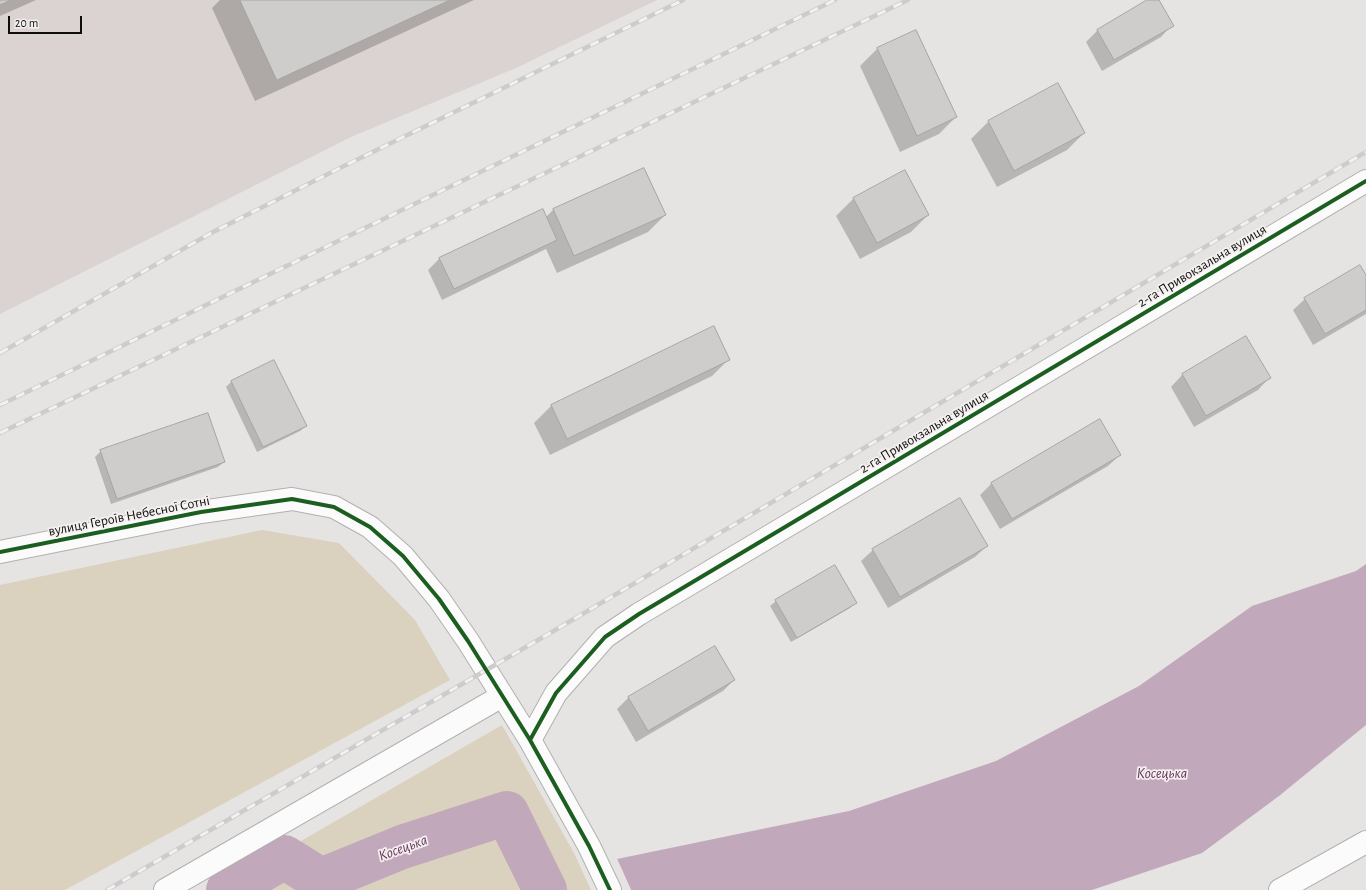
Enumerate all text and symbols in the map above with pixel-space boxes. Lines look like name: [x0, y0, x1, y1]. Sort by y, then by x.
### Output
scale bar: [10, 8, 84, 34]
text: 20 m: [15, 17, 38, 29]
street label: 2-га Привокзальна вулиця: [1134, 221, 1270, 311]
street label: 2-га Привокзальна вулиця: [856, 387, 992, 477]
street label: вулиця Героїв Небесної Сотні: [47, 492, 211, 540]
water label: Косецька: [1137, 764, 1187, 782]
water label: Косецька: [376, 831, 430, 865]

